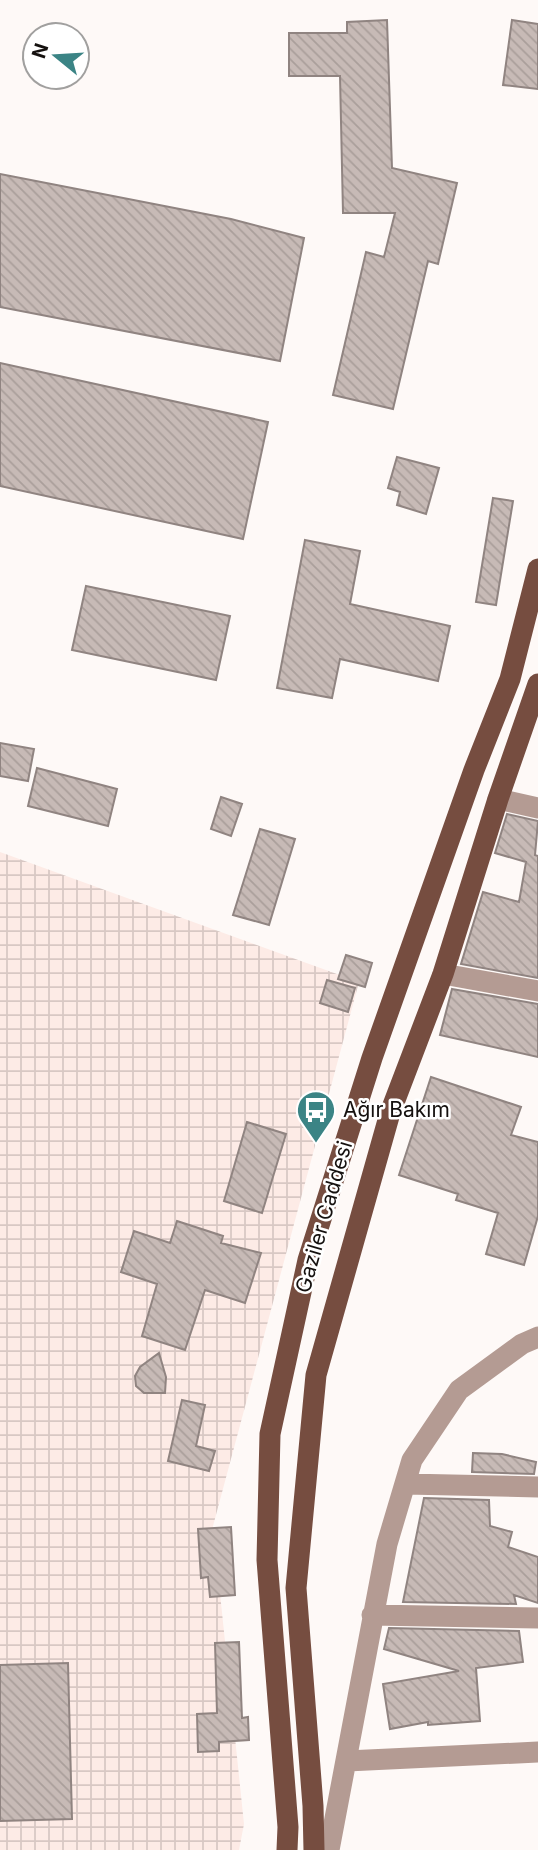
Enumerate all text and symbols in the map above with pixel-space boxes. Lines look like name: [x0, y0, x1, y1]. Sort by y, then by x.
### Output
north arrow: [21, 21, 91, 91]
text: N: [27, 40, 53, 61]
bus stop icon: Ağır Bakım: [295, 1089, 337, 1144]
place label: Ağır Bakım: [343, 1097, 450, 1122]
street label: Gaziler Caddesi: [290, 1138, 357, 1296]

